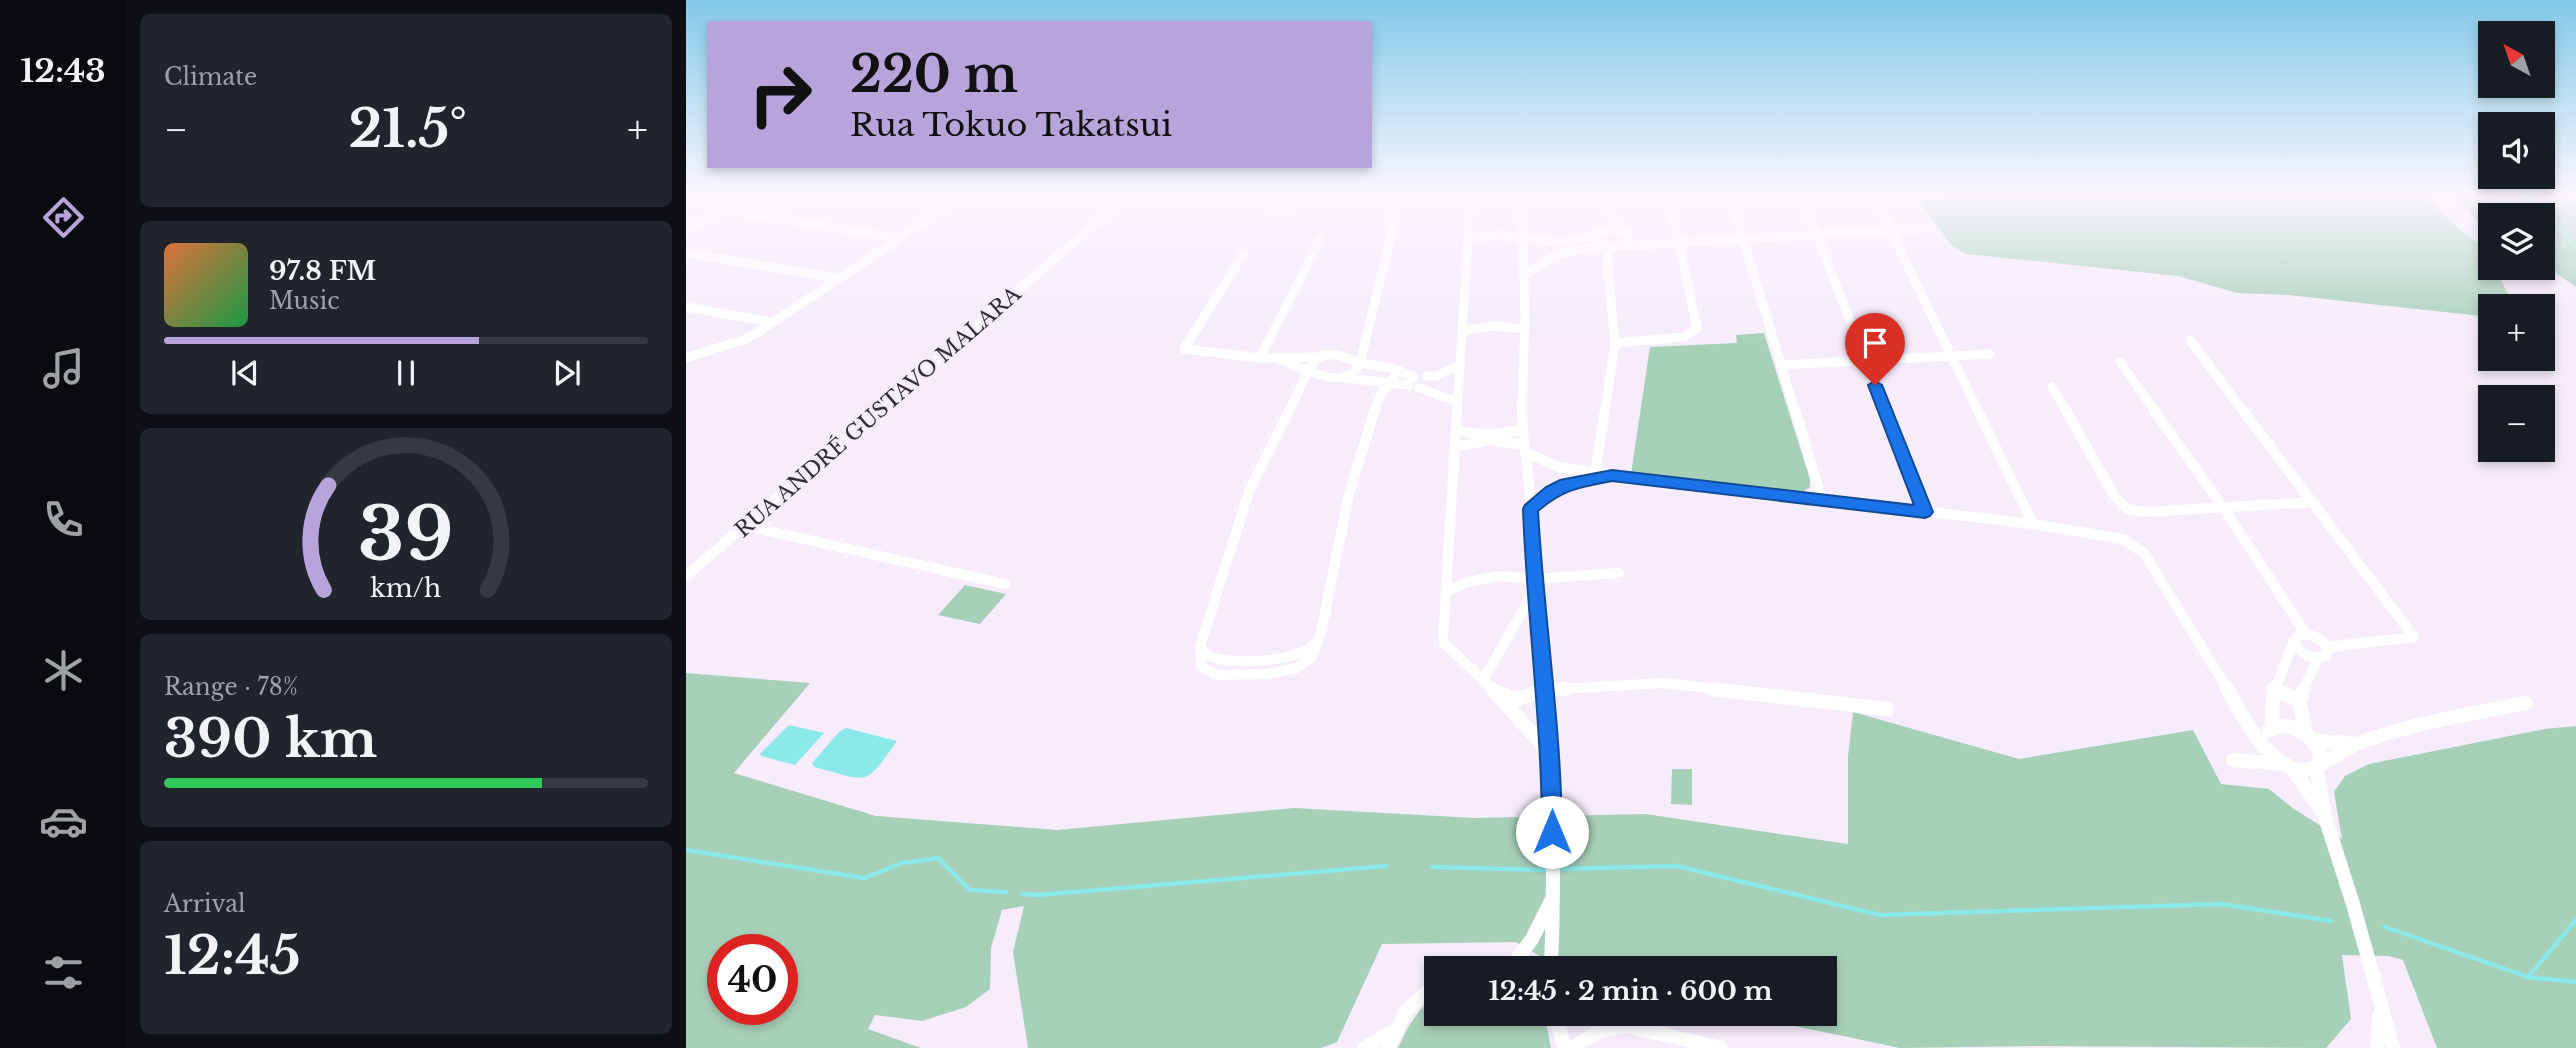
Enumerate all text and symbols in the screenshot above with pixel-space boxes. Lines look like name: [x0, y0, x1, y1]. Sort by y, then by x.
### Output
north arrow: [2478, 21, 2555, 98]
map controls: [2478, 21, 2555, 462]
text: 220 m: [850, 44, 1018, 105]
icon: right: [735, 49, 826, 140]
text: 12:43: [20, 51, 106, 91]
text: Climate: [164, 63, 257, 91]
text: 21.5°: [348, 97, 467, 161]
text: Rua Tokuo Takatsui: [850, 105, 1172, 145]
text: −: [164, 106, 188, 153]
text: +: [627, 106, 648, 153]
button: sound: [2478, 112, 2555, 189]
icon: directions: [39, 193, 88, 242]
button: layers: [2478, 203, 2555, 280]
text: 97.8 FM: [269, 255, 376, 287]
street label: RUA ANDRÉ GUSTAVO MALARA: [730, 280, 1027, 543]
text: Music: [269, 287, 340, 315]
button: +: [2478, 294, 2555, 371]
pin: [1845, 313, 1905, 385]
icon: arrive: [1856, 324, 1894, 362]
icon: music: [39, 344, 88, 393]
icon: previous: [226, 354, 264, 392]
icon: pause: [387, 354, 425, 392]
icon: next: [548, 354, 586, 392]
button: −: [2478, 385, 2555, 462]
text: 39: [358, 489, 454, 580]
icon: phone: [39, 495, 88, 544]
text: km/h: [371, 573, 441, 604]
icon: climate: [39, 646, 88, 695]
text: Range · 78%: [164, 673, 298, 701]
text: 390 km: [164, 707, 377, 771]
position arrow: [1515, 795, 1589, 869]
icon: car: [39, 797, 88, 846]
text: Arrival: [164, 890, 245, 918]
text: 12:45: [164, 924, 301, 988]
speed limit sign: 40: [707, 934, 798, 1025]
icon: filters: [39, 948, 88, 997]
text: 12:45 · 2 min · 600 m: [1489, 975, 1773, 1007]

